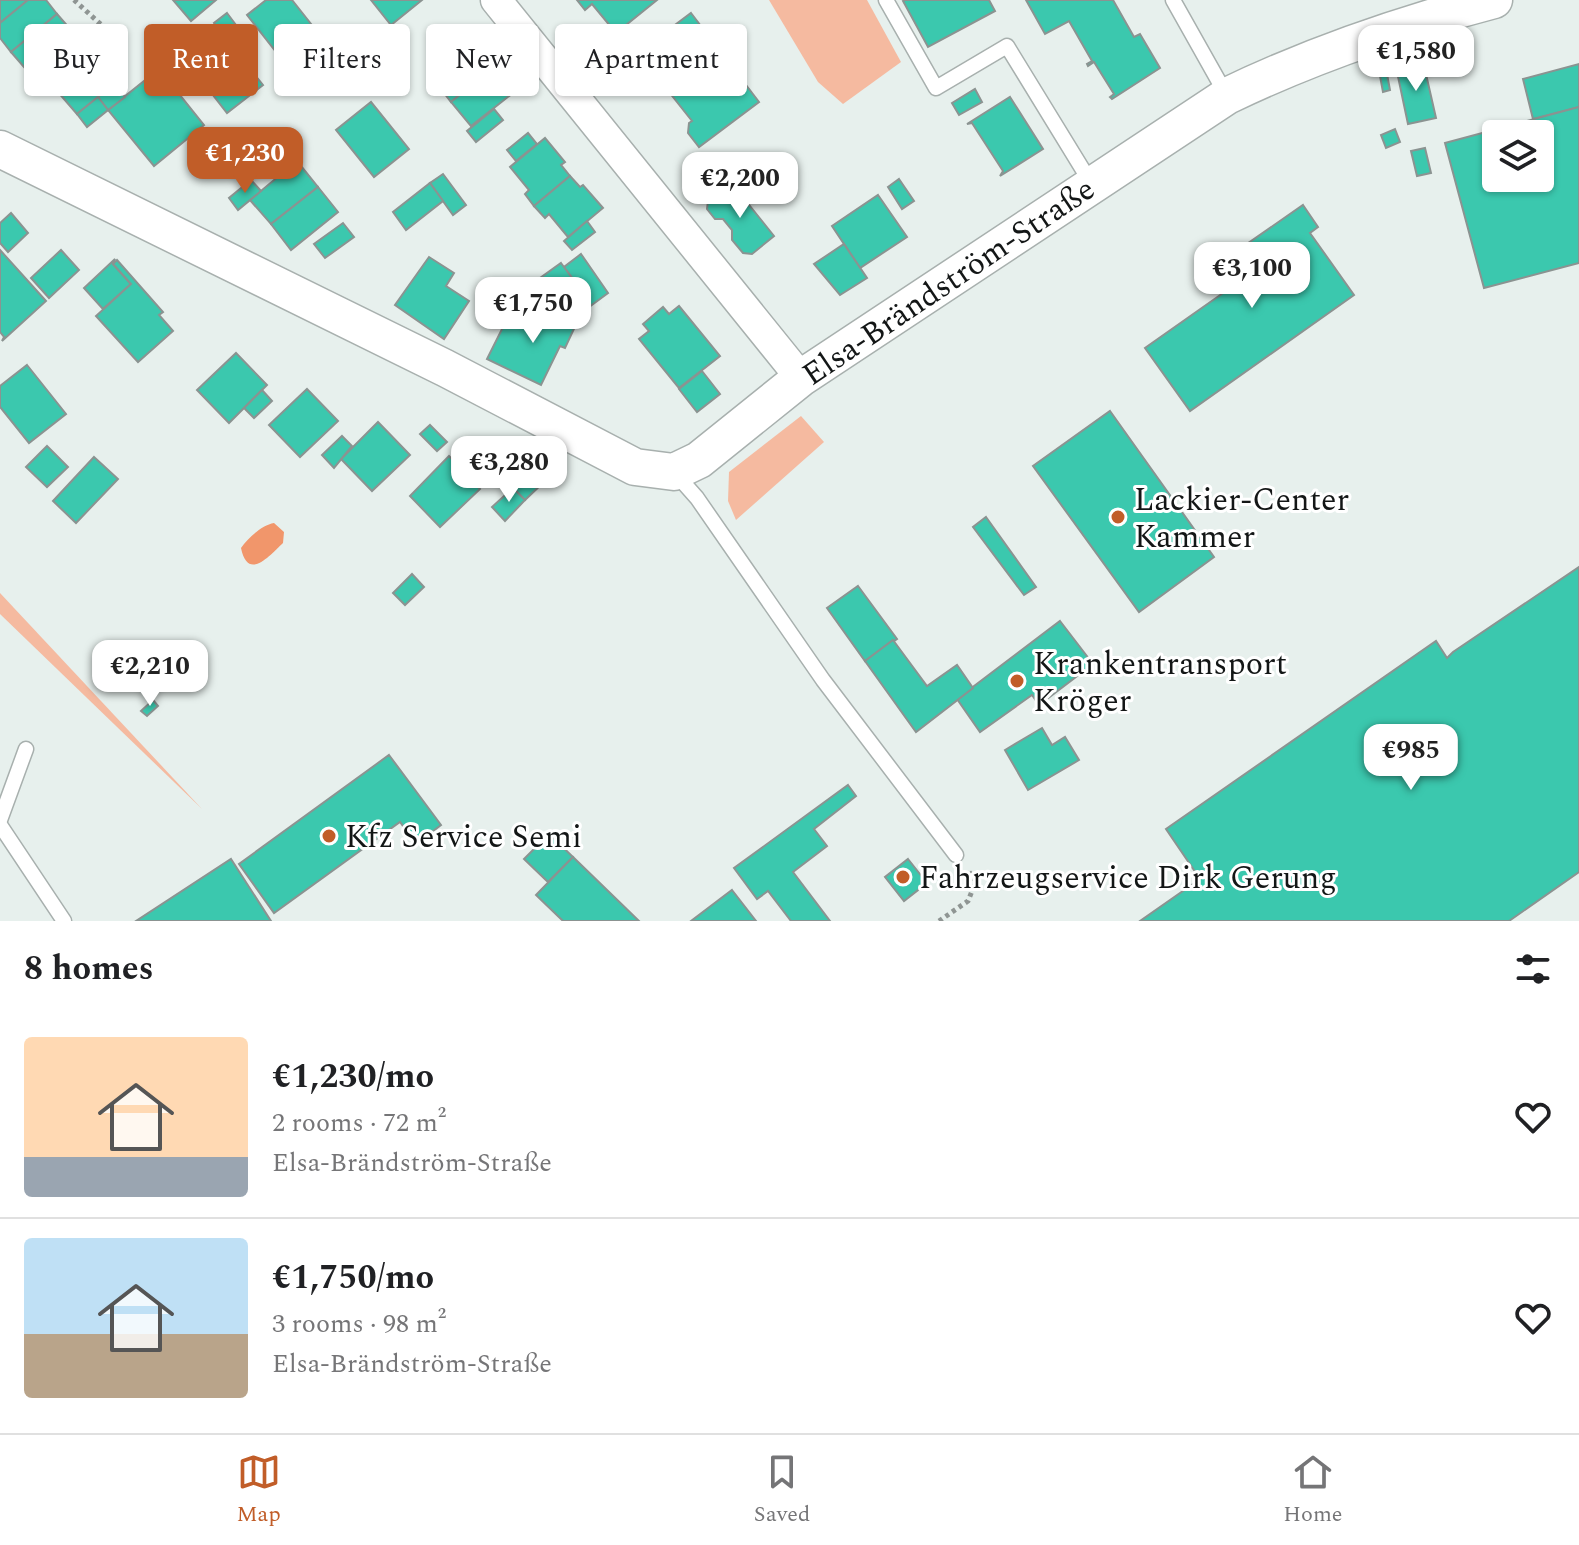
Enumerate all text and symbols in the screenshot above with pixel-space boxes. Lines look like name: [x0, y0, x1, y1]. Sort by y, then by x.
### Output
chip: Buy: [24, 24, 128, 96]
chip: Rent: [144, 24, 258, 96]
chip: Filters: [274, 24, 410, 96]
chip: New: [426, 24, 539, 96]
chip: Apartment: [555, 24, 747, 96]
pin: €1,580: [1351, 25, 1481, 93]
text: €1,580: [1376, 31, 1456, 71]
map controls: [1482, 120, 1554, 192]
button: layers: [1482, 120, 1554, 192]
pin: €1,230: [180, 127, 310, 195]
text: €1,230: [205, 133, 285, 173]
pin: €2,200: [675, 152, 805, 220]
text: €2,200: [700, 158, 780, 198]
street label: Elsa-Brändström-Straße: [792, 166, 1105, 399]
pin: €3,100: [1187, 242, 1317, 310]
text: €3,100: [1212, 248, 1292, 288]
pin: €1,750: [468, 277, 598, 345]
text: €1,750: [493, 283, 573, 323]
pin: €3,280: [444, 436, 574, 504]
text: €3,280: [469, 442, 549, 482]
place label: Lackier-Center Kammer: [1134, 476, 1349, 562]
marker: Lackier-Center Kammer: [1109, 508, 1127, 526]
pin: €2,210: [85, 640, 215, 708]
place label: Krankentransport Kröger: [1033, 640, 1287, 726]
text: €2,210: [110, 646, 190, 686]
marker: Krankentransport Kröger: [1008, 672, 1026, 690]
pin: €985: [1364, 724, 1458, 792]
text: €985: [1382, 730, 1440, 770]
place label: Kfz Service Semi: [345, 813, 582, 862]
marker: Kfz Service Semi: [320, 827, 338, 845]
place label: Fahrzeugservice Dirk Gerung: [919, 854, 1337, 903]
marker: Fahrzeugservice Dirk Gerung: [894, 868, 912, 886]
text: 8 homes: [24, 943, 154, 995]
icon: filters: [1511, 947, 1555, 991]
text: €1,230/mo: [272, 1051, 434, 1103]
icon: home: [88, 1069, 184, 1165]
icon: heart: [1511, 1095, 1555, 1139]
text: 2 rooms · 72 m²: [272, 1103, 446, 1143]
text: Elsa-Brändström-Straße: [272, 1143, 552, 1183]
text: €1,750/mo: [272, 1252, 434, 1304]
icon: home: [88, 1270, 184, 1366]
icon: heart: [1511, 1296, 1555, 1340]
text: 3 rooms · 98 m²: [272, 1304, 446, 1344]
text: Elsa-Brändström-Straße: [272, 1344, 552, 1384]
tab: Map: [236, 1450, 281, 1531]
tab: Saved: [754, 1450, 810, 1531]
tab: Home: [1283, 1450, 1342, 1531]

